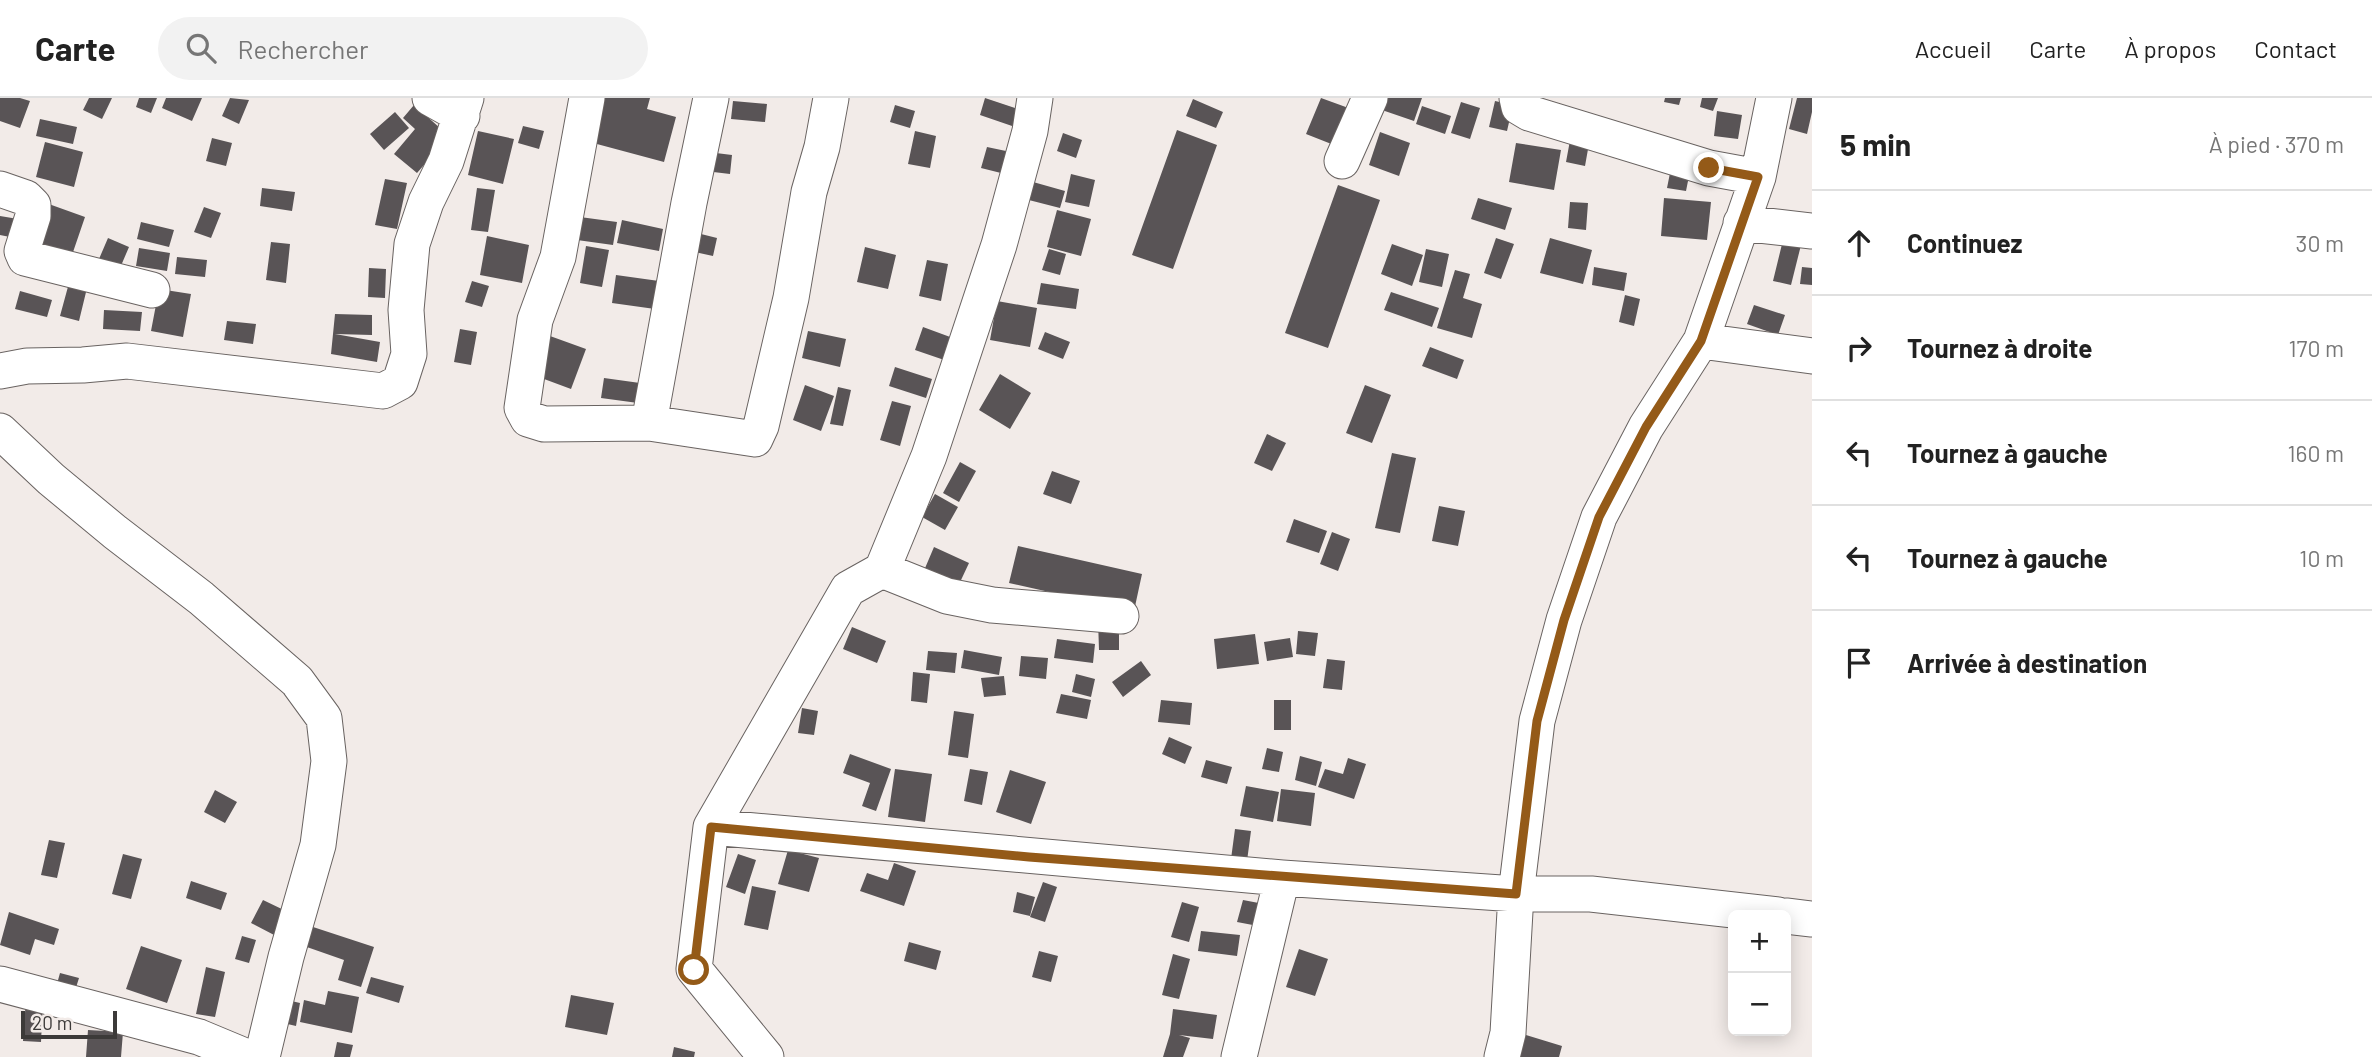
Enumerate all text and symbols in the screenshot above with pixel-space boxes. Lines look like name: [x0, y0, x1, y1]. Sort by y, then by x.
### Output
search box: [158, 17, 648, 80]
text: Carte: [35, 28, 116, 68]
icon: search: [182, 29, 220, 67]
text: Rechercher: [238, 33, 368, 64]
text: Accueil: [1915, 34, 1991, 63]
text: Carte: [2029, 34, 2086, 63]
text: À propos: [2124, 34, 2216, 63]
text: Contact: [2254, 34, 2337, 63]
text: 5 min: [1840, 126, 1911, 162]
text: À pied · 370 m: [2209, 130, 2344, 158]
route end: [1693, 152, 1724, 183]
icon: ahead: [1840, 224, 1878, 262]
text: Continuez: [1907, 227, 2023, 258]
text: 30 m: [2296, 229, 2344, 257]
icon: right: [1840, 329, 1878, 367]
text: Tournez à droite: [1907, 332, 2092, 363]
text: 170 m: [2288, 334, 2344, 362]
icon: left: [1840, 434, 1878, 472]
text: Tournez à gauche: [1907, 437, 2108, 468]
text: 160 m: [2287, 439, 2344, 467]
icon: left: [1840, 539, 1878, 577]
text: Tournez à gauche: [1907, 542, 2108, 573]
text: 10 m: [2299, 544, 2344, 572]
icon: arrive: [1840, 644, 1878, 682]
text: Arrivée à destination: [1907, 647, 2147, 678]
map controls: [1728, 910, 1791, 1036]
button: +: [1728, 910, 1791, 973]
route start: [678, 954, 709, 985]
button: −: [1728, 973, 1791, 1036]
scale bar: [21, 1008, 117, 1040]
text: 20 m: [32, 1011, 72, 1034]

